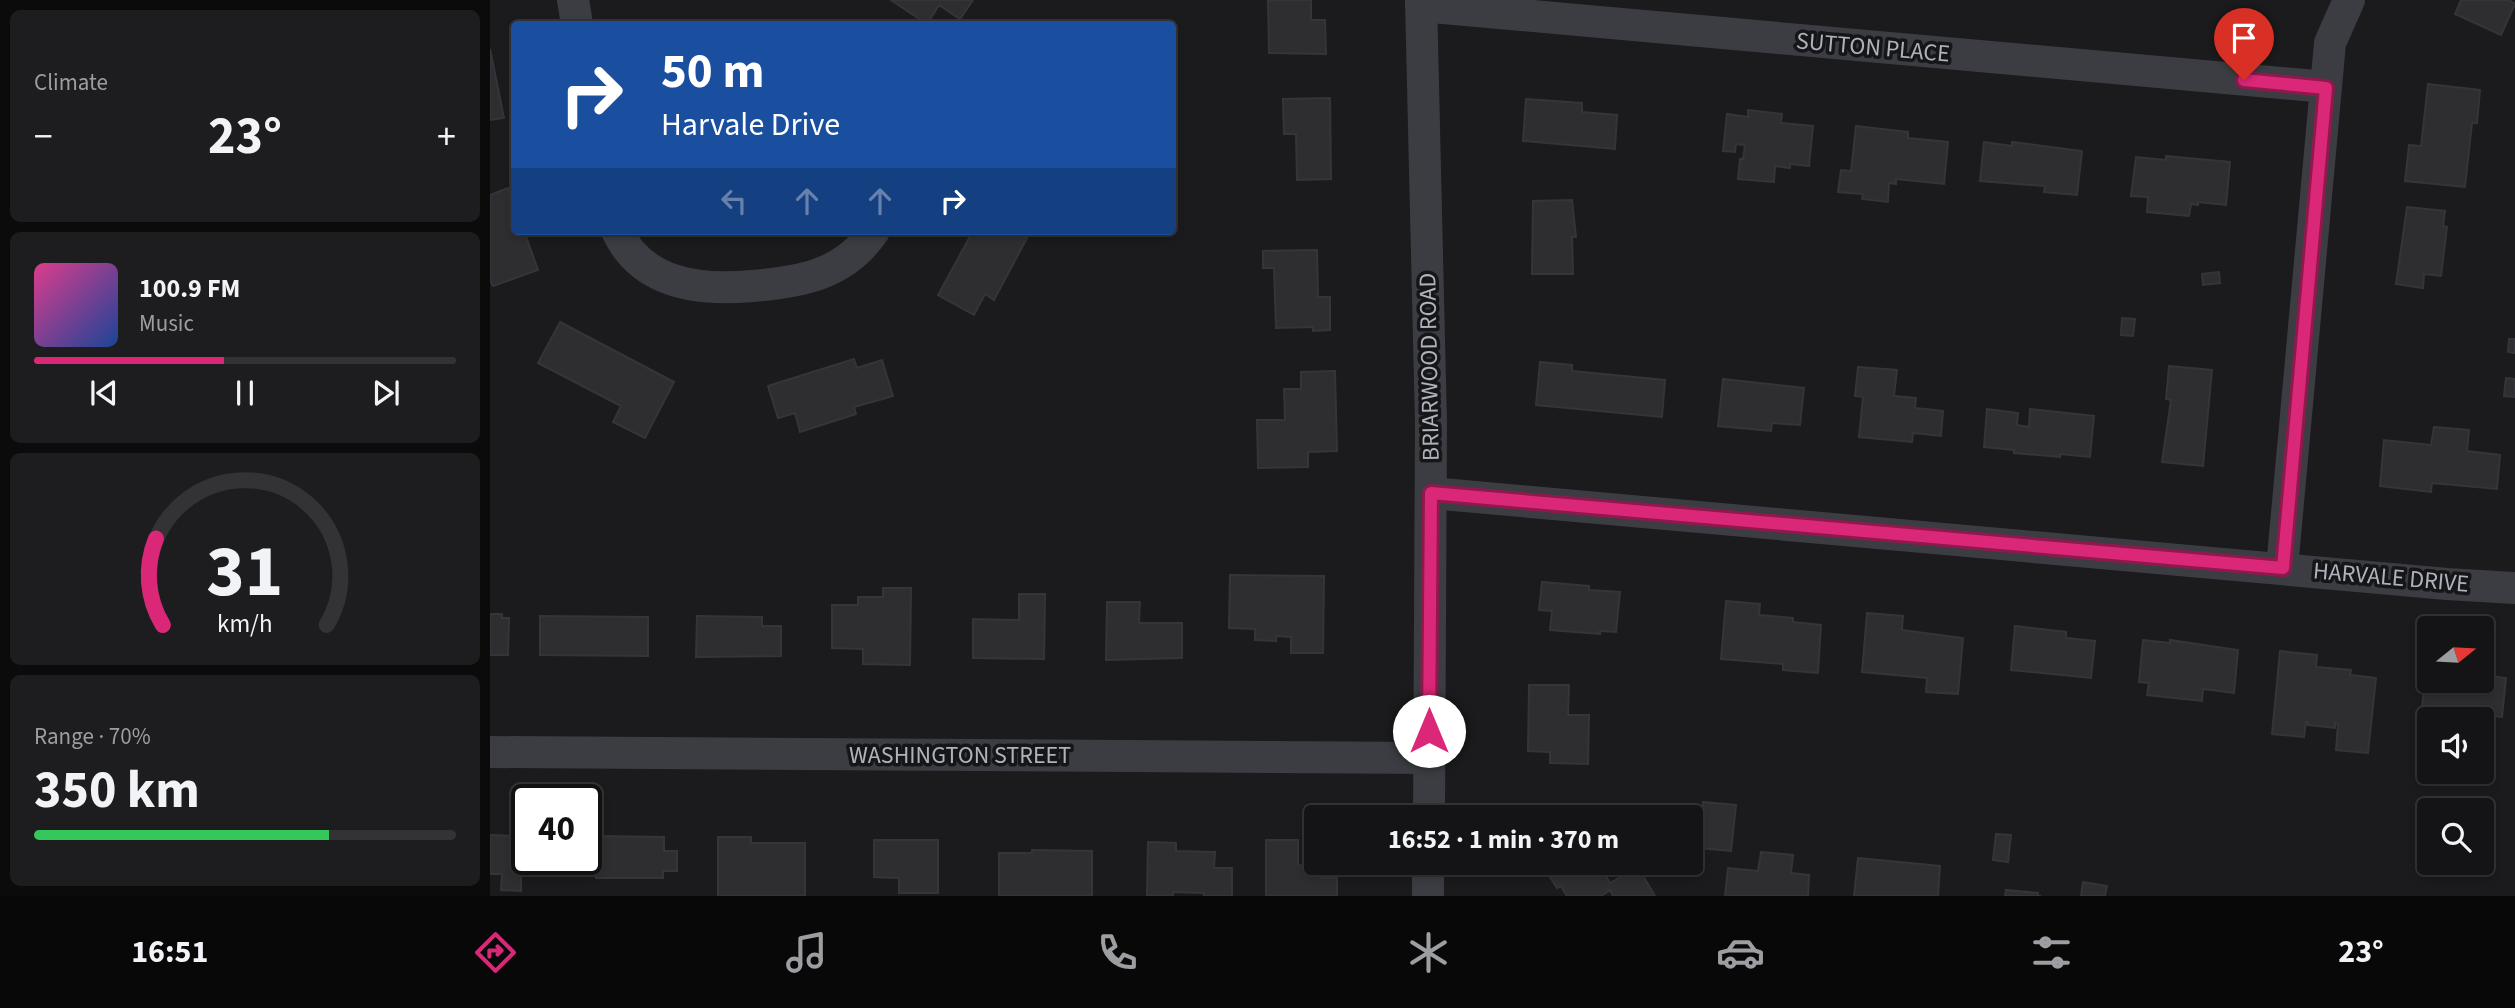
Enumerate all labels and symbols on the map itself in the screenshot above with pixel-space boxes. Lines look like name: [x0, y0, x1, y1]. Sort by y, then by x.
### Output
pin: [2214, 8, 2274, 80]
street label: SUTTON PLACE: [1795, 23, 1951, 72]
street label: BRIARWOOD ROAD: [1410, 273, 1449, 461]
street label: HARVALE DRIVE: [2312, 553, 2470, 602]
north arrow: [2417, 616, 2494, 693]
position arrow: [1392, 694, 1466, 768]
street label: WASHINGTON STREET: [849, 738, 1071, 773]
speed limit sign: 40: [511, 784, 602, 875]

